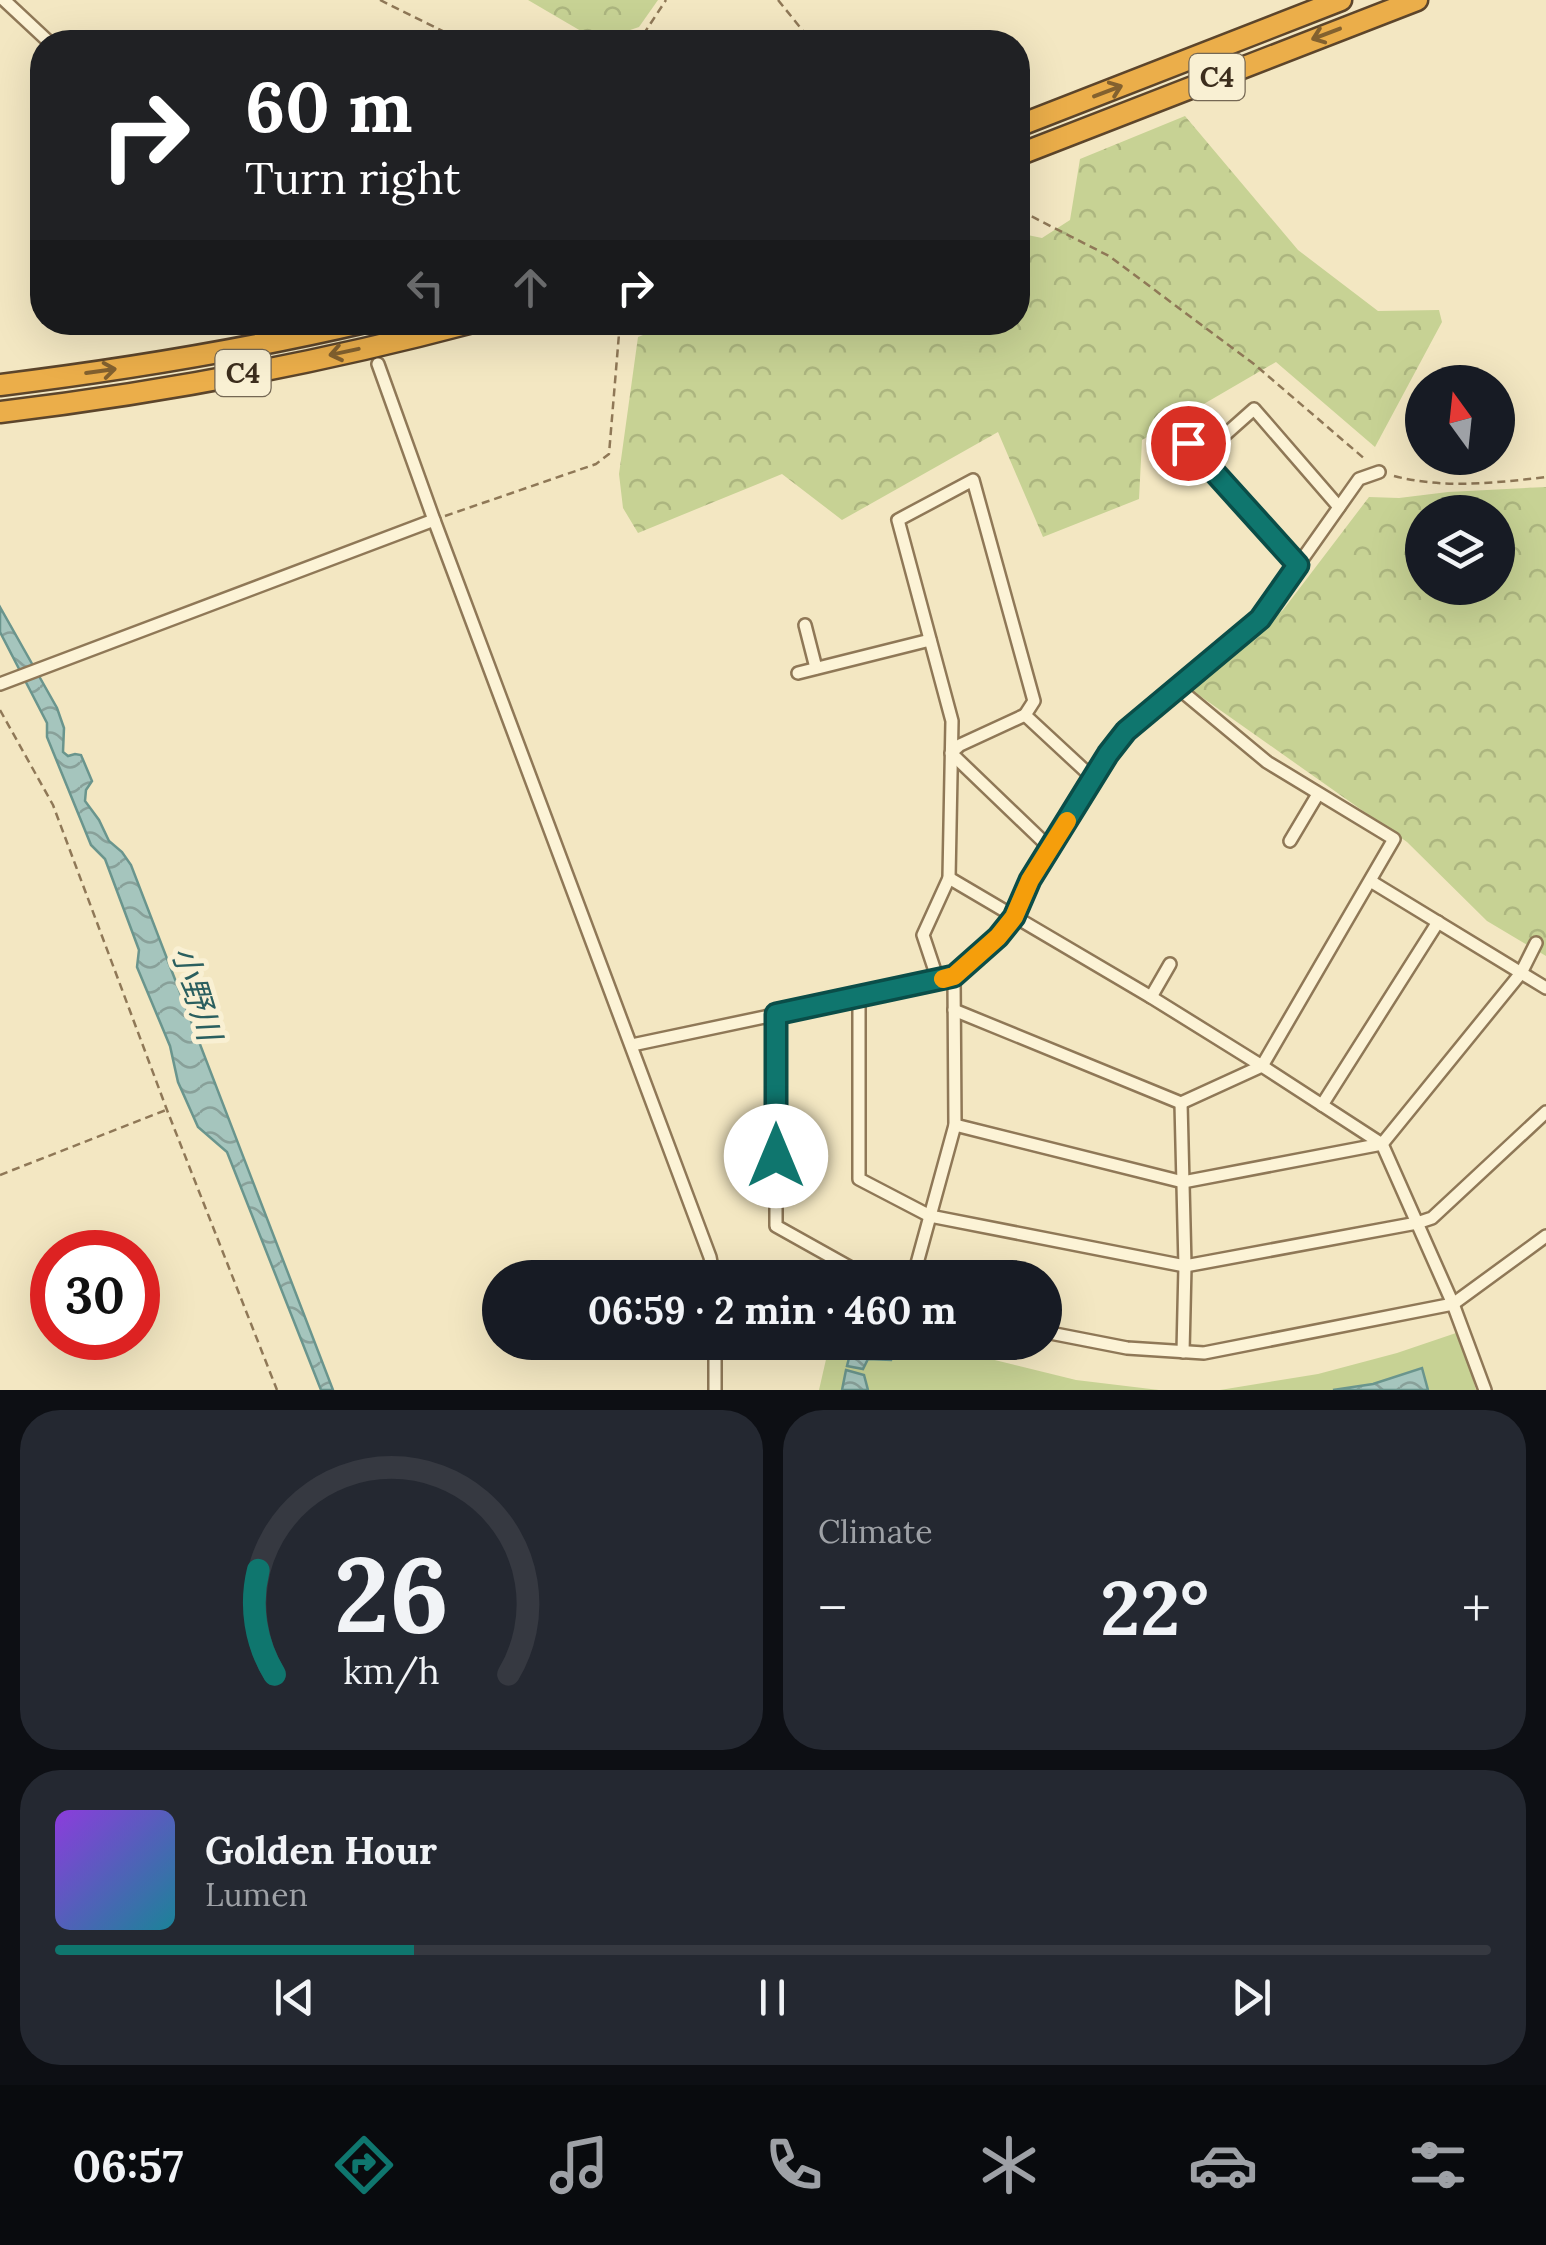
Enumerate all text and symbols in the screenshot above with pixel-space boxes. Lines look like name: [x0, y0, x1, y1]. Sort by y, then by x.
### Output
one-way arrow: [1311, 27, 1342, 45]
road number: C4: [1190, 54, 1244, 100]
text: 60 m: [245, 62, 413, 151]
icon: right: [80, 70, 210, 200]
one-way arrow: [1093, 81, 1123, 99]
text: Turn right: [245, 149, 461, 206]
icon: left: [398, 260, 453, 315]
icon: ahead: [503, 260, 558, 315]
icon: right: [608, 260, 663, 315]
one-way arrow: [329, 344, 361, 363]
road number: C4: [216, 350, 270, 396]
one-way arrow: [85, 361, 117, 379]
north arrow: [1405, 365, 1515, 475]
map controls: [1405, 365, 1515, 605]
pin: [1146, 401, 1231, 486]
icon: arrive: [1161, 416, 1216, 471]
button: layers: [1405, 495, 1515, 605]
water label: 小野川: [163, 941, 232, 1048]
position arrow: [724, 1104, 828, 1208]
speed limit sign: 30: [30, 1230, 160, 1360]
text: 06:59 · 2 min · 460 m: [588, 1286, 956, 1334]
text: Climate: [818, 1511, 933, 1552]
text: 26: [334, 1527, 449, 1660]
text: 22°: [1100, 1560, 1209, 1656]
text: −: [818, 1573, 847, 1643]
text: +: [1462, 1573, 1491, 1643]
text: km/h: [343, 1648, 440, 1694]
text: Golden Hour: [205, 1826, 437, 1874]
text: Lumen: [205, 1874, 308, 1915]
icon: previous: [267, 1970, 322, 2025]
icon: pause: [745, 1970, 800, 2025]
icon: next: [1224, 1970, 1279, 2025]
icon: directions: [329, 2130, 399, 2200]
icon: music: [544, 2130, 614, 2200]
icon: phone: [759, 2130, 829, 2200]
icon: climate: [974, 2130, 1044, 2200]
icon: car: [1188, 2130, 1258, 2200]
icon: filters: [1403, 2130, 1473, 2200]
text: 06:57: [72, 2137, 184, 2194]

